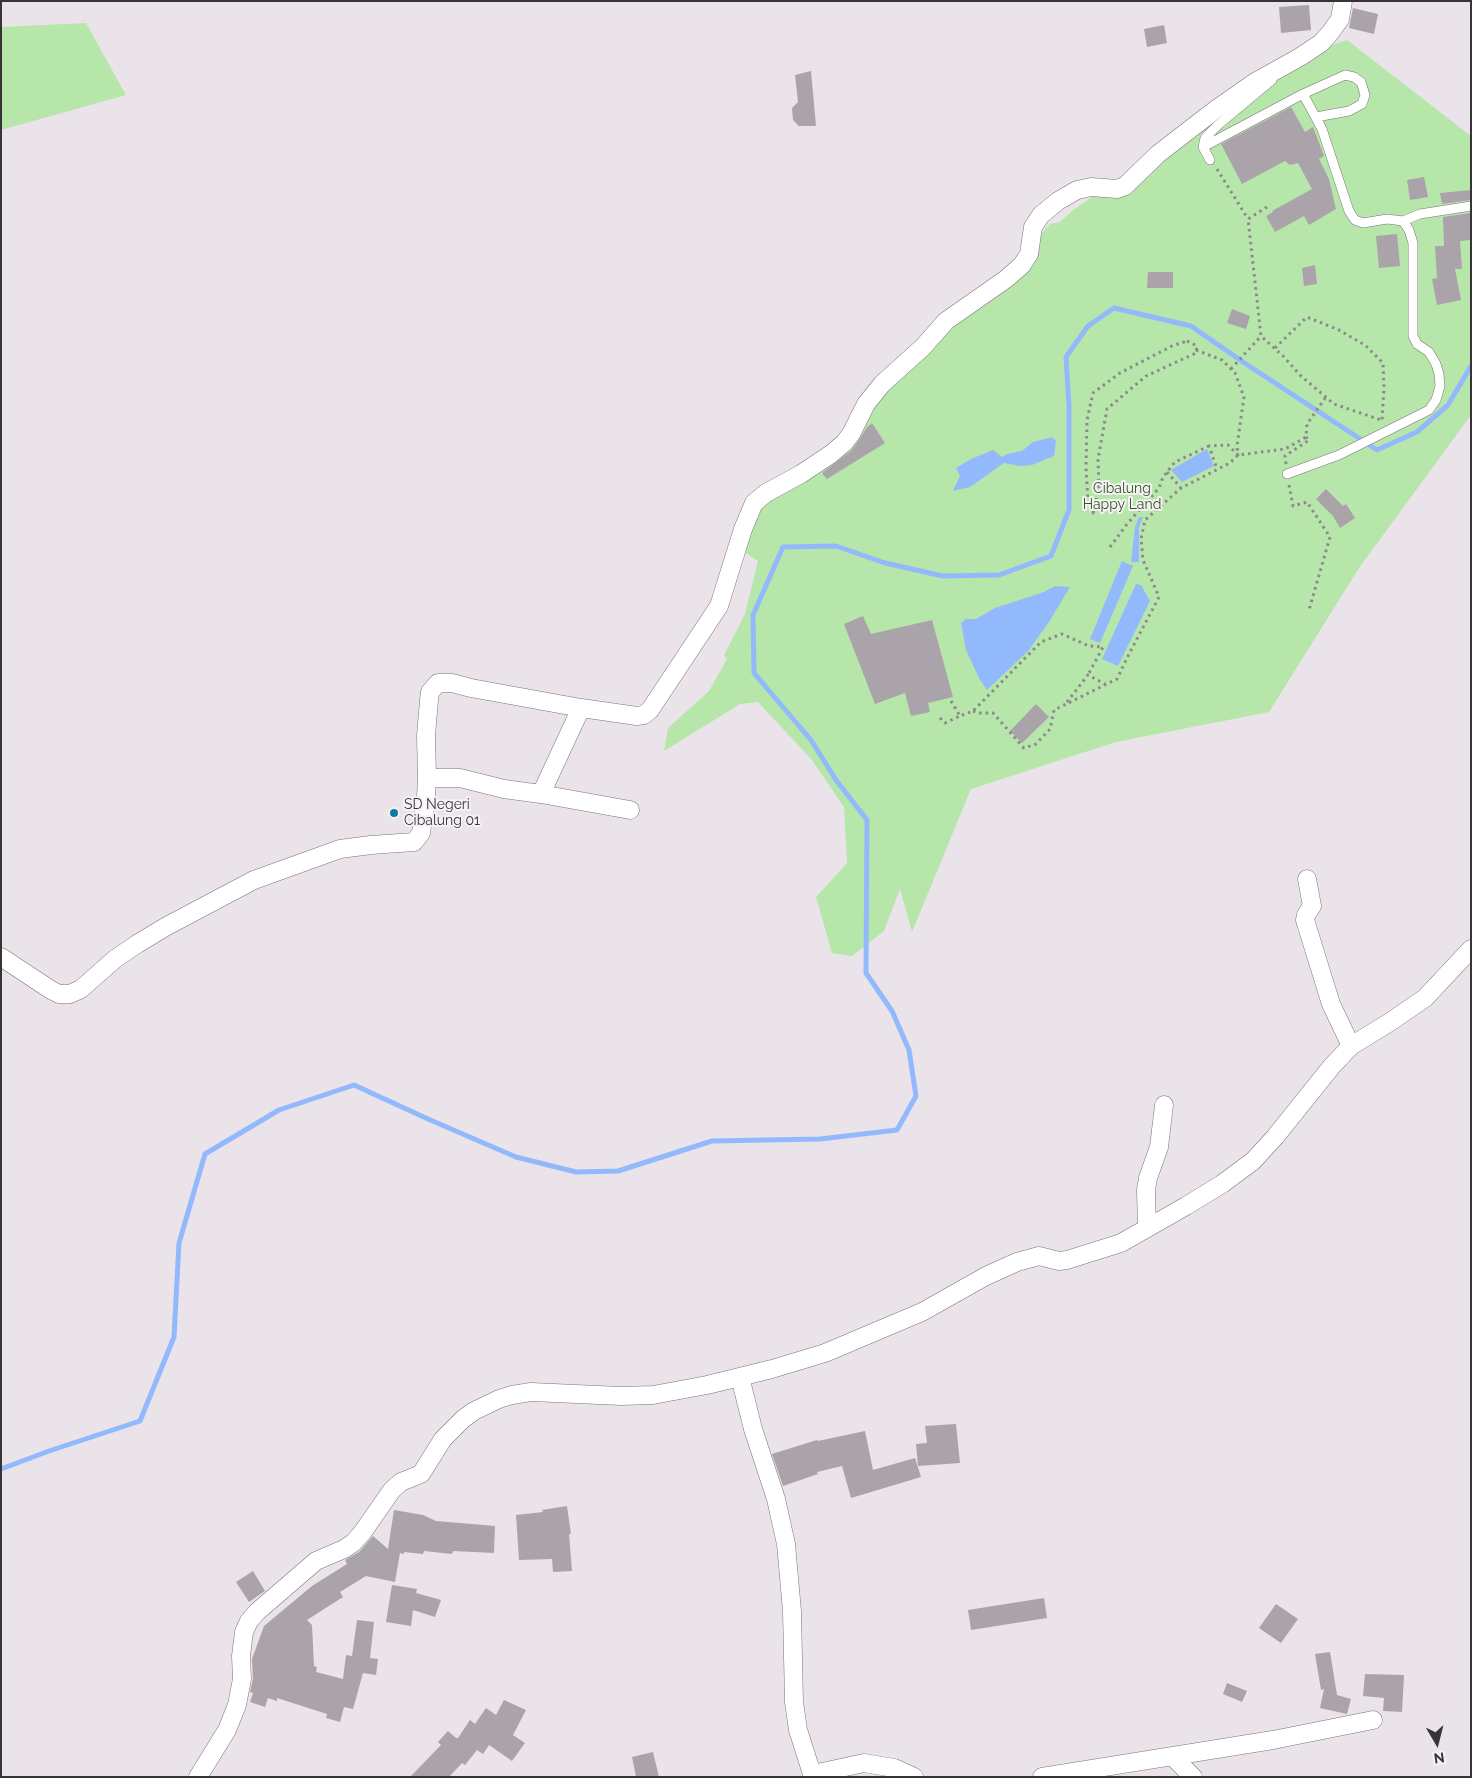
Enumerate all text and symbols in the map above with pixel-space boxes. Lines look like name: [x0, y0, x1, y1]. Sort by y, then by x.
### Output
park label: Cibalung Happy Land: [1083, 481, 1161, 514]
place label: SD Negeri Cibalung 01: [404, 797, 480, 830]
marker: SD Negeri Cibalung 01: [388, 807, 400, 819]
north arrow: [1412, 1718, 1462, 1768]
text: N: [1433, 1749, 1445, 1767]

